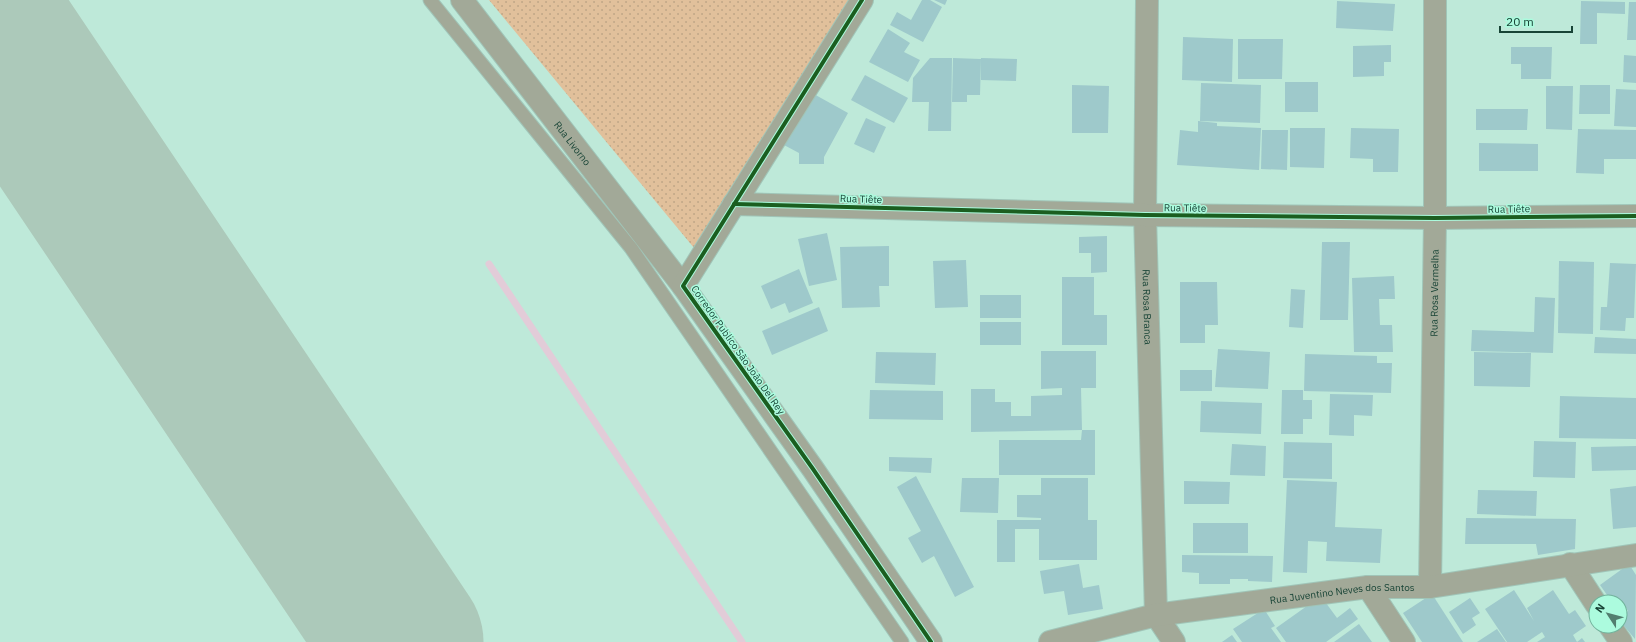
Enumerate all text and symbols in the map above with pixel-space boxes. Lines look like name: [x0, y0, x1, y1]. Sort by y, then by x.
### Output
scale bar: [1500, 8, 1572, 34]
text: 20 m: [1506, 14, 1534, 29]
street label: Rua Livorno: [551, 118, 594, 168]
street label: Rua Tiête: [840, 192, 883, 206]
street label: Rua Tiête: [1164, 201, 1207, 215]
street label: Rua Tiête: [1488, 202, 1531, 216]
street label: Rua Rosa Vermelha: [1427, 249, 1441, 337]
street label: Rua Rosa Branca: [1140, 269, 1155, 346]
street label: Corredor Publico São João Del Rey: [688, 283, 788, 417]
street label: Rua Juventino Neves dos Santos: [1269, 581, 1415, 606]
north arrow: [1588, 594, 1628, 634]
text: N: [1592, 601, 1608, 615]

